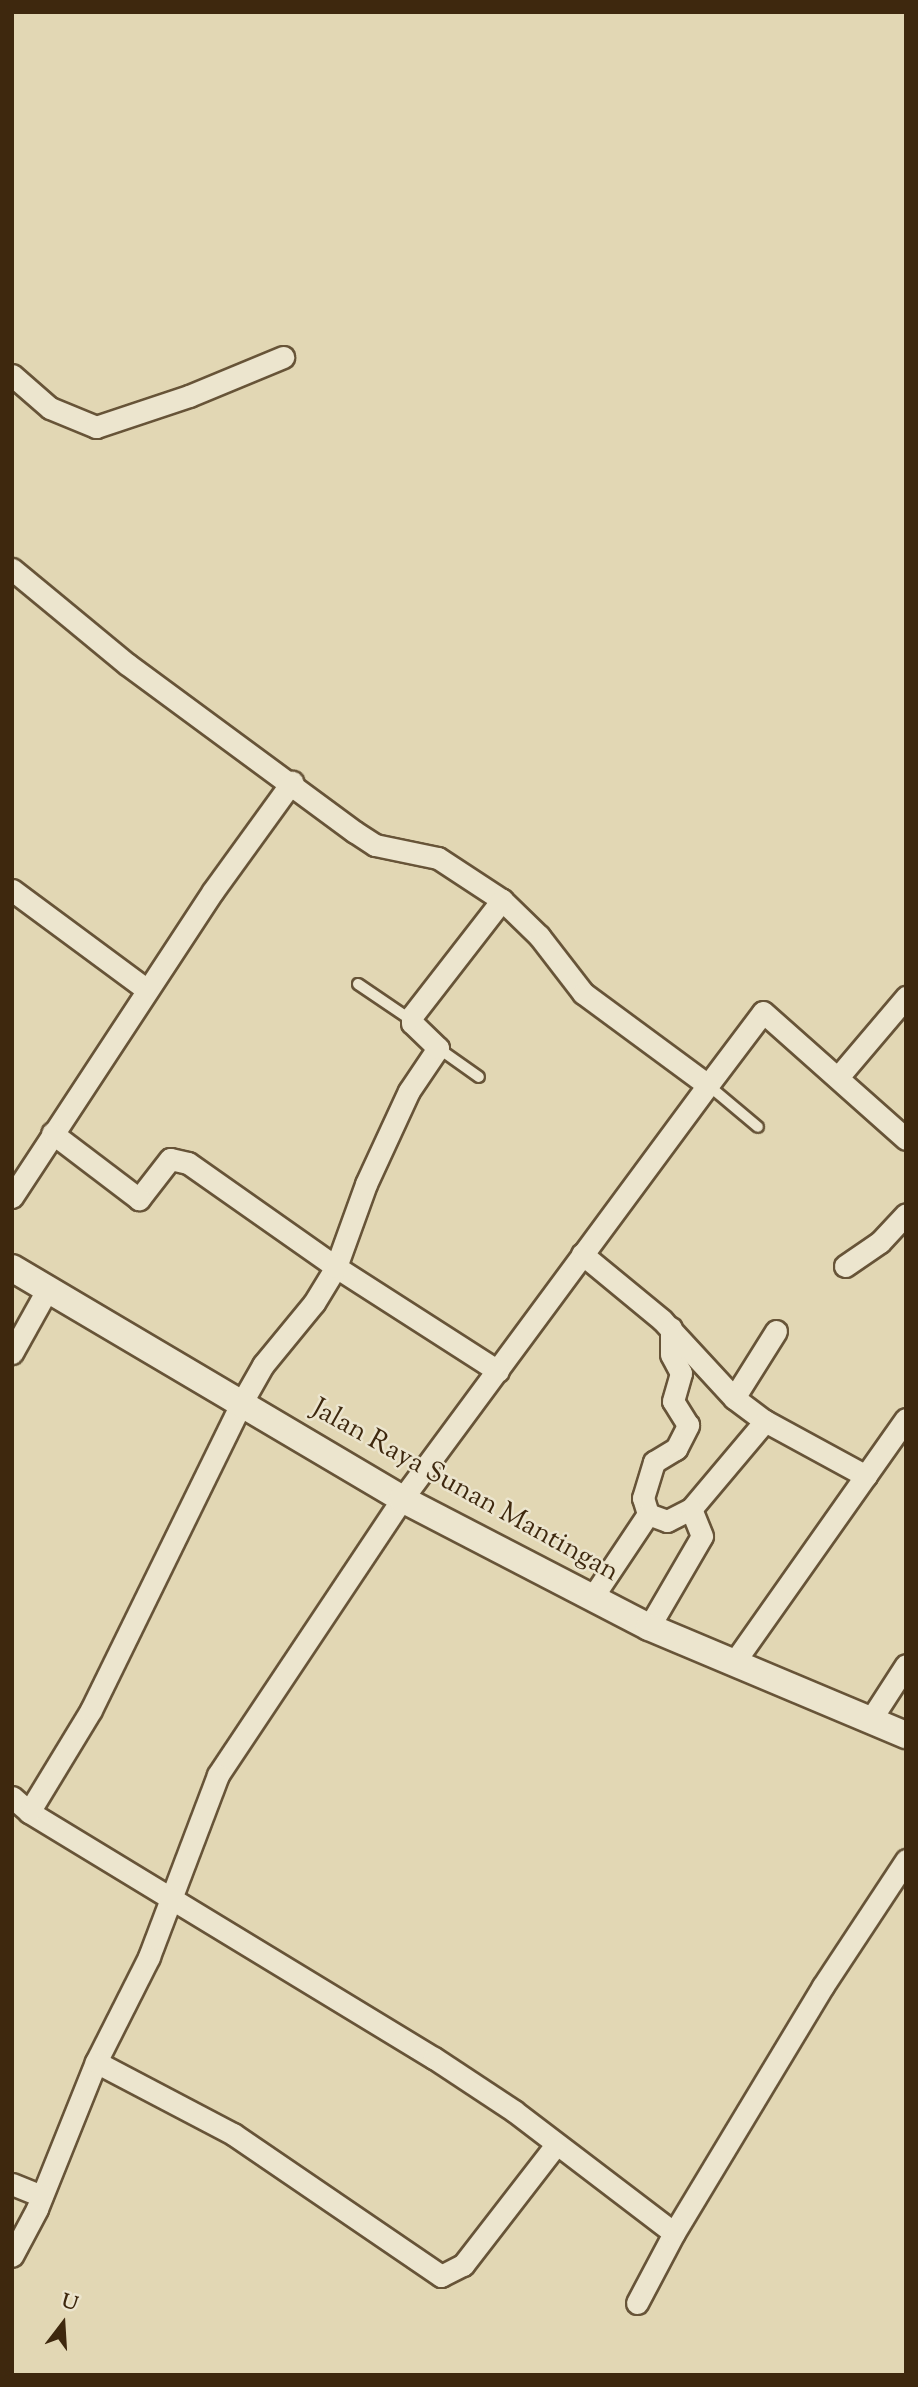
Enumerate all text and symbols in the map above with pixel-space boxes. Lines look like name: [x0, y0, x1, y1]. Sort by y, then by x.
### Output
street label: Jalan Raya Sunan Mantingan: [305, 1392, 625, 1590]
text: U: [58, 2288, 81, 2319]
north arrow: [28, 2289, 98, 2359]

